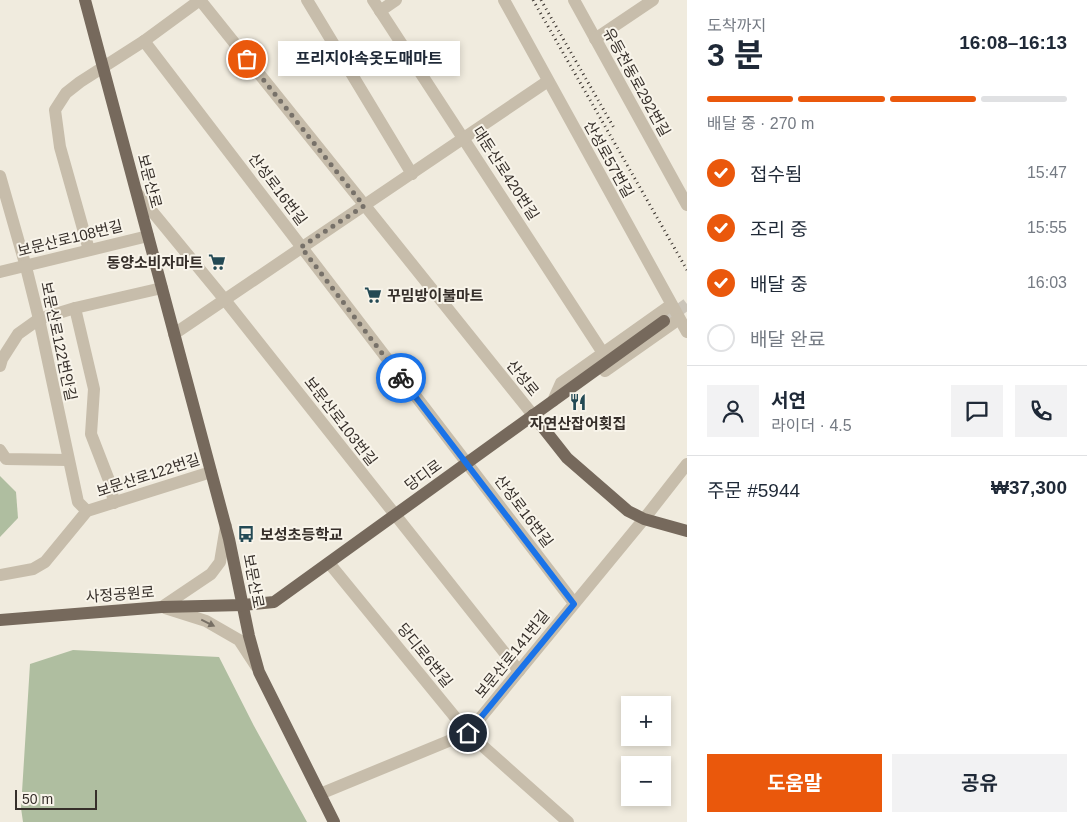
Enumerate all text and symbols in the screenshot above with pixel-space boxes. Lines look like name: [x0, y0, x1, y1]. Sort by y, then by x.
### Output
text: 도착까지: [707, 17, 766, 34]
street label: 유등천동로292번길: [600, 25, 674, 139]
text: 16:08–16:13: [959, 32, 1067, 53]
text: 3 분: [707, 37, 763, 73]
pin: [226, 38, 268, 80]
callout: 프리지아속옷도매마트: [277, 42, 460, 76]
icon: bag: [233, 45, 261, 73]
text: 프리지아속옷도매마트: [295, 50, 443, 67]
text: 배달 중 · 270 m: [707, 115, 814, 132]
street label: 산성로57번길: [581, 117, 637, 201]
street label: 대둔산로420번길: [470, 123, 542, 223]
street label: 산성로16번길: [245, 150, 311, 228]
street label: 보문산로: [135, 152, 165, 210]
icon: check: [707, 159, 735, 187]
text: 접수됨: [750, 164, 802, 185]
text: 15:47: [1027, 164, 1067, 181]
icon: check: [707, 214, 735, 242]
street label: 보문산로108번길: [16, 217, 124, 259]
text: 조리 중: [750, 219, 808, 240]
text: 15:55: [1027, 219, 1067, 236]
supermarket icon: 동양소비자마트: [207, 252, 227, 272]
place label: 동양소비자마트: [106, 254, 203, 271]
icon: check: [707, 269, 735, 297]
text: 배달 중: [750, 274, 808, 295]
text: 16:03: [1027, 274, 1067, 291]
street label: 보문산로122번안길: [38, 280, 80, 402]
supermarket icon: 꾸밈방이불마트: [363, 285, 383, 305]
place label: 꾸밈방이불마트: [387, 287, 484, 304]
text: 배달 완료: [750, 329, 825, 350]
courier: [376, 353, 426, 403]
street label: 산성로: [503, 357, 543, 399]
icon: bike: [387, 364, 415, 392]
street label: 보문산로103번길: [301, 373, 381, 469]
button: person: [707, 385, 759, 437]
button: chat: [951, 385, 1003, 437]
button: phone: [1015, 385, 1067, 437]
text: 서연: [771, 390, 806, 411]
restaurant icon: 자연산잡어횟집: [568, 392, 588, 412]
place label: 자연산잡어횟집: [530, 415, 626, 432]
text: 라이더 · 4.5: [771, 417, 852, 434]
street label: 보문산로122번길: [94, 450, 202, 500]
street label: 당디로: [401, 456, 445, 494]
street label: 산성로16번길: [491, 472, 557, 550]
text: ₩37,300: [991, 477, 1067, 498]
text: 주문 #5944: [707, 480, 800, 501]
bus stop icon: 보성초등학교: [236, 524, 256, 544]
place label: 보성초등학교: [260, 526, 343, 543]
street label: 보문산로: [240, 552, 268, 610]
street label: 사정공원로: [85, 583, 155, 605]
street label: 보문산로141번길: [471, 607, 553, 701]
one-way arrow: [201, 619, 215, 627]
street label: 당디로6번길: [394, 620, 456, 690]
map controls: [621, 696, 671, 806]
button: +: [621, 696, 671, 746]
pin: [447, 712, 489, 754]
icon: home: [454, 719, 482, 747]
button: 도움말: [707, 754, 882, 812]
button: 공유: [892, 754, 1067, 812]
button: −: [621, 756, 671, 806]
scale bar: [15, 787, 98, 810]
text: 50 m: [22, 791, 53, 807]

